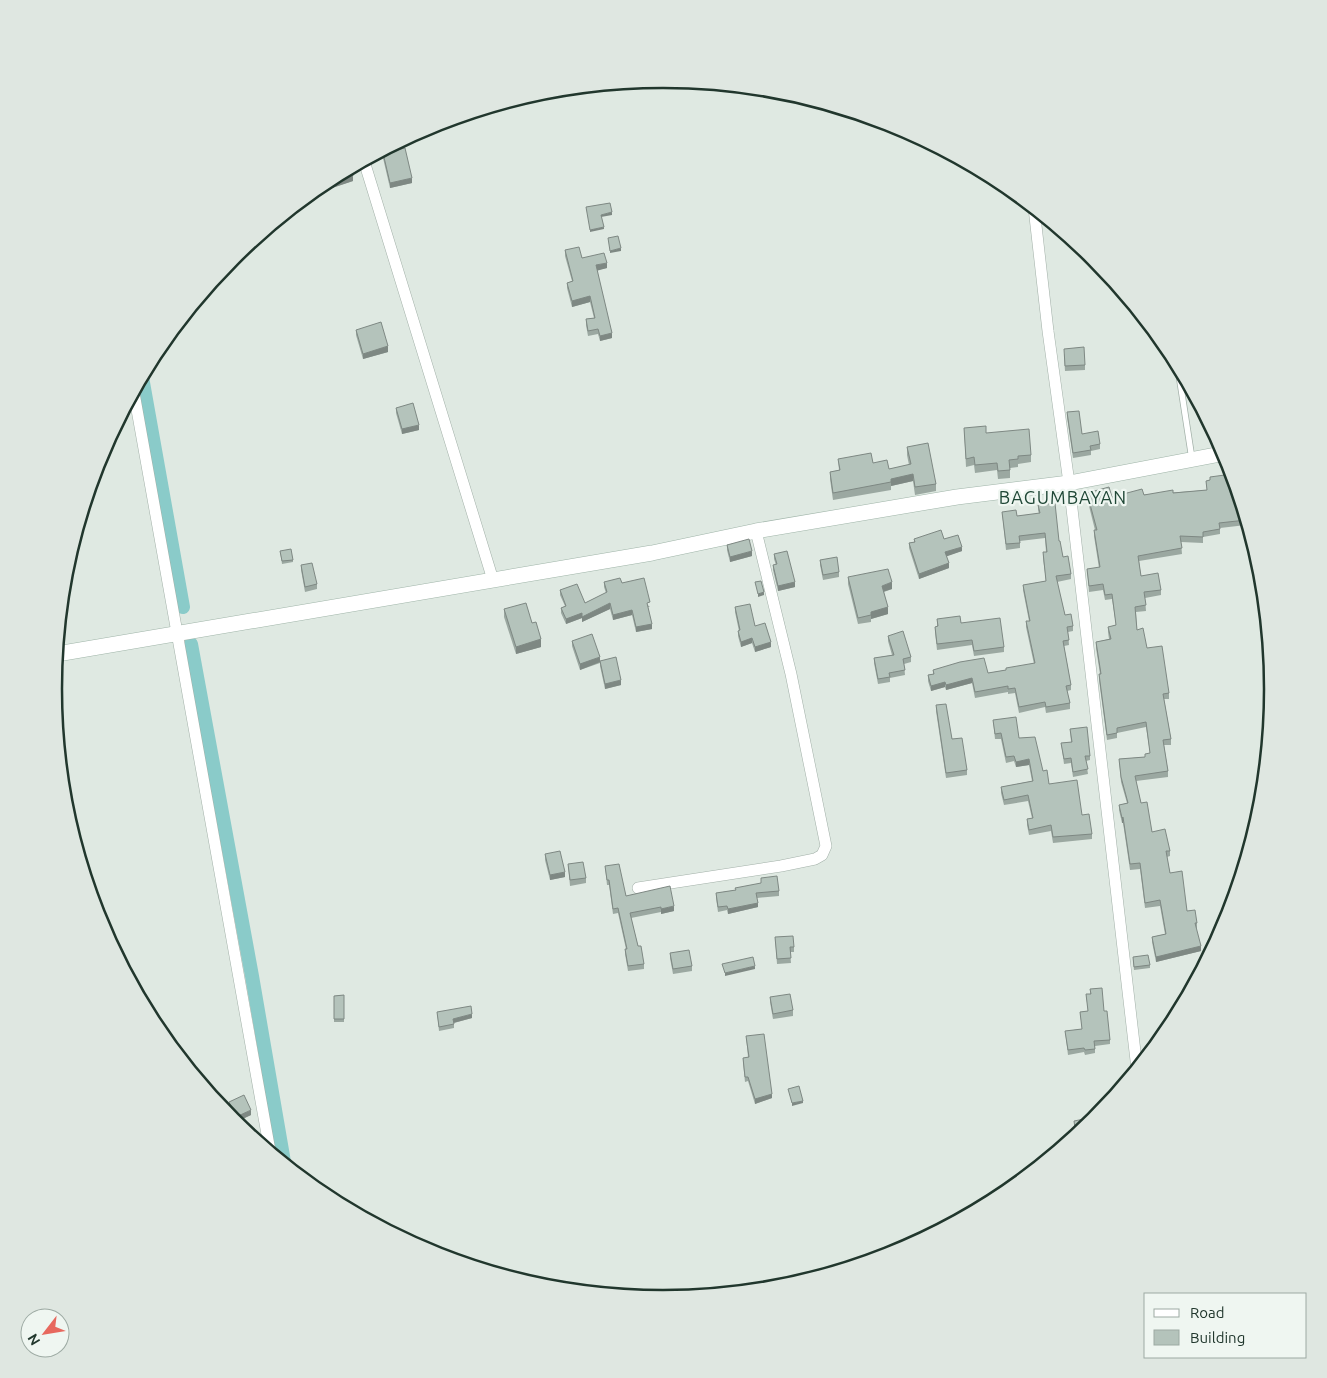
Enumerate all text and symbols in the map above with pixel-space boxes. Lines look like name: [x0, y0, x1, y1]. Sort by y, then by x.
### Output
district label: BAGUMBAYAN: [999, 487, 1127, 507]
legend: [1144, 1293, 1307, 1358]
text: Road: [1190, 1304, 1225, 1321]
north arrow: [20, 1308, 70, 1358]
text: Building: [1190, 1329, 1245, 1346]
text: N: [24, 1331, 43, 1348]

